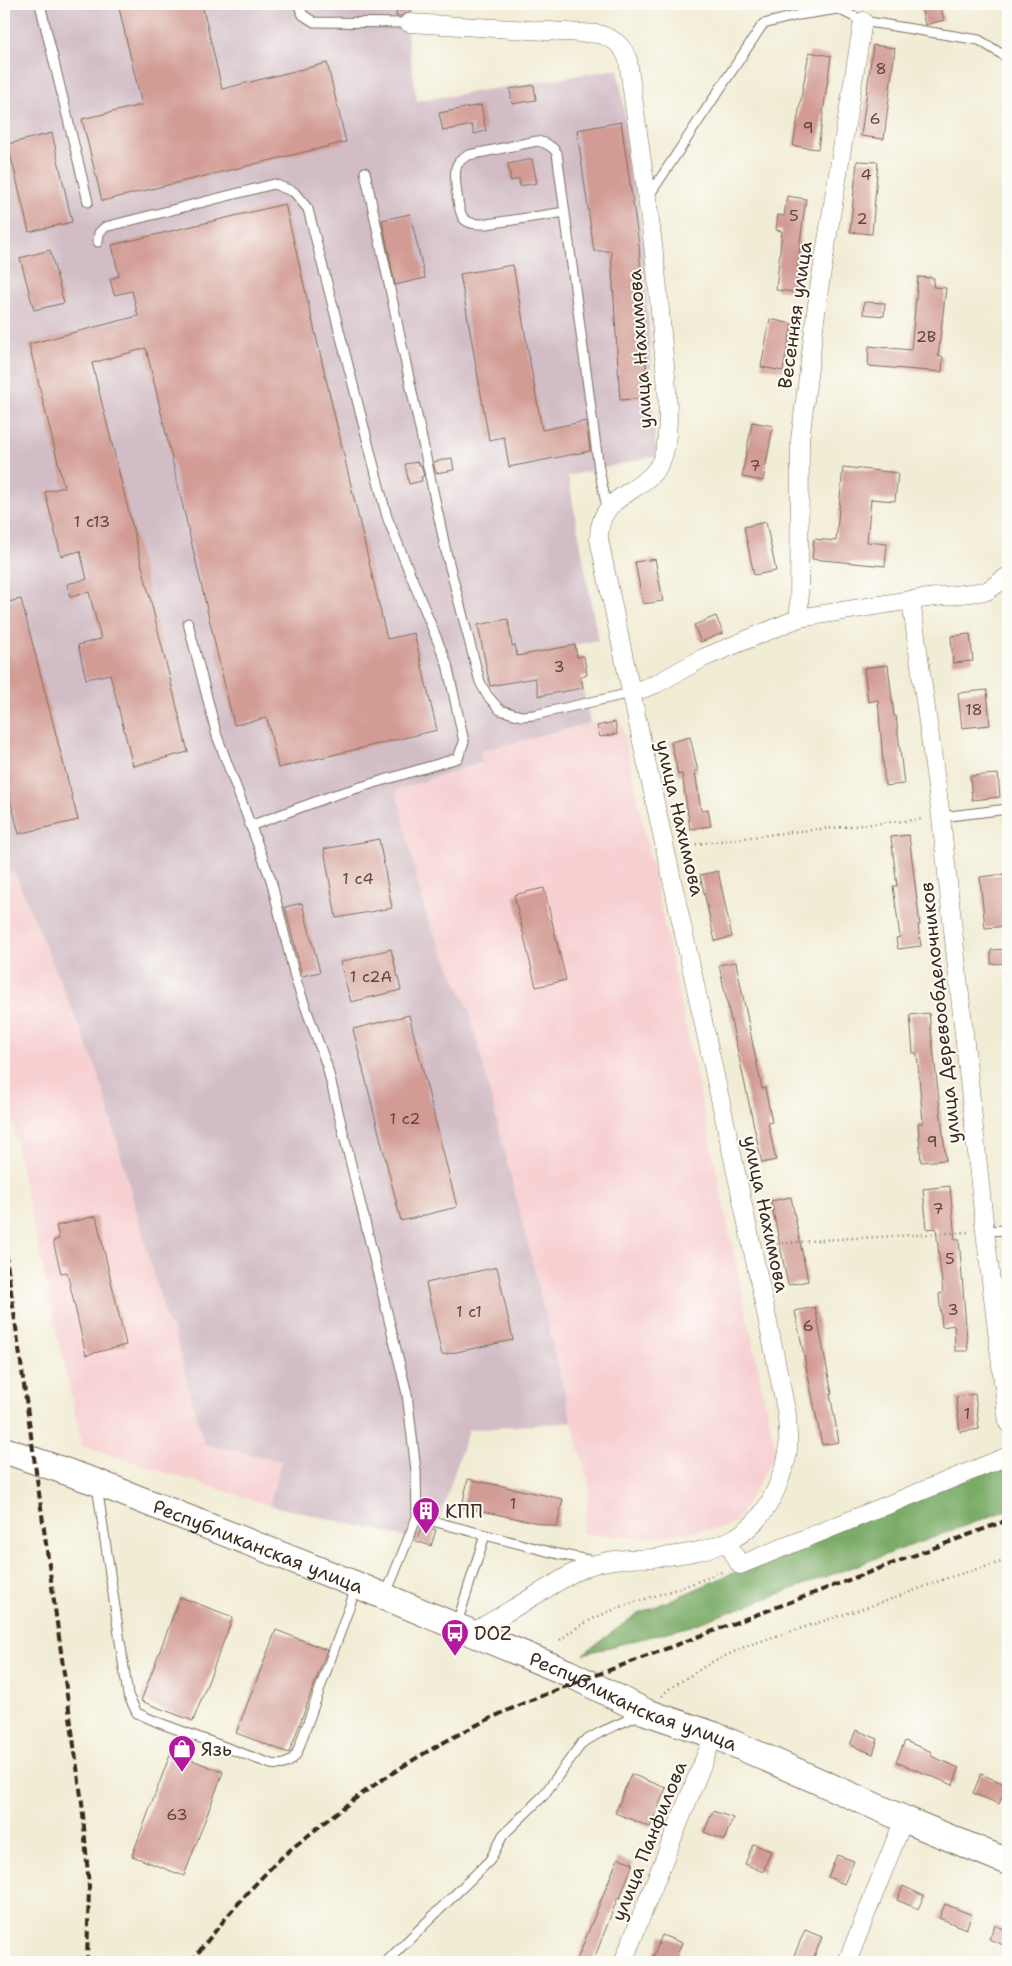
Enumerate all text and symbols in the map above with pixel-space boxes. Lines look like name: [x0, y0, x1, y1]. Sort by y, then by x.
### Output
house number: 8: [875, 58, 887, 79]
house number: 6: [869, 108, 881, 129]
house number: 9: [802, 117, 814, 138]
house number: 4: [860, 164, 872, 185]
house number: 5: [789, 205, 799, 226]
house number: 2: [856, 208, 868, 229]
street label: Весенняя улица: [772, 240, 818, 390]
street label: улица Нахимова: [622, 268, 658, 430]
house number: 2В: [916, 326, 936, 347]
house number: 7: [749, 455, 761, 476]
house number: 1 с13: [74, 511, 110, 532]
house number: 3: [553, 656, 565, 677]
house number: 18: [965, 699, 983, 720]
street label: улица Нахимова: [650, 737, 710, 899]
house number: 1 с4: [342, 868, 374, 889]
street label: улица Деревообделочников: [914, 881, 966, 1145]
house number: 1 с2А: [350, 966, 392, 987]
house number: 1 с2: [390, 1108, 420, 1129]
house number: 9: [926, 1131, 938, 1152]
street label: улица Нахимова: [737, 1133, 795, 1295]
house number: 7: [932, 1198, 944, 1219]
house number: 5: [945, 1248, 955, 1269]
house number: 3: [947, 1299, 959, 1320]
house number: 1 с1: [456, 1301, 482, 1322]
house number: 6: [802, 1315, 814, 1336]
house number: 1: [964, 1403, 970, 1424]
street label: Республиканская улица: [150, 1493, 368, 1599]
house number: 1: [510, 1493, 516, 1514]
building icon: КПП: [411, 1496, 441, 1535]
place label: КПП: [445, 1499, 483, 1524]
bus stop icon: DOZ: [440, 1618, 470, 1657]
place label: DOZ: [474, 1621, 512, 1646]
street label: Республиканская улица: [526, 1646, 742, 1756]
shop icon: Язь: [167, 1734, 197, 1773]
place label: Язь: [201, 1737, 232, 1762]
street label: улица Панфилова: [606, 1757, 693, 1925]
house number: 63: [166, 1804, 188, 1825]

